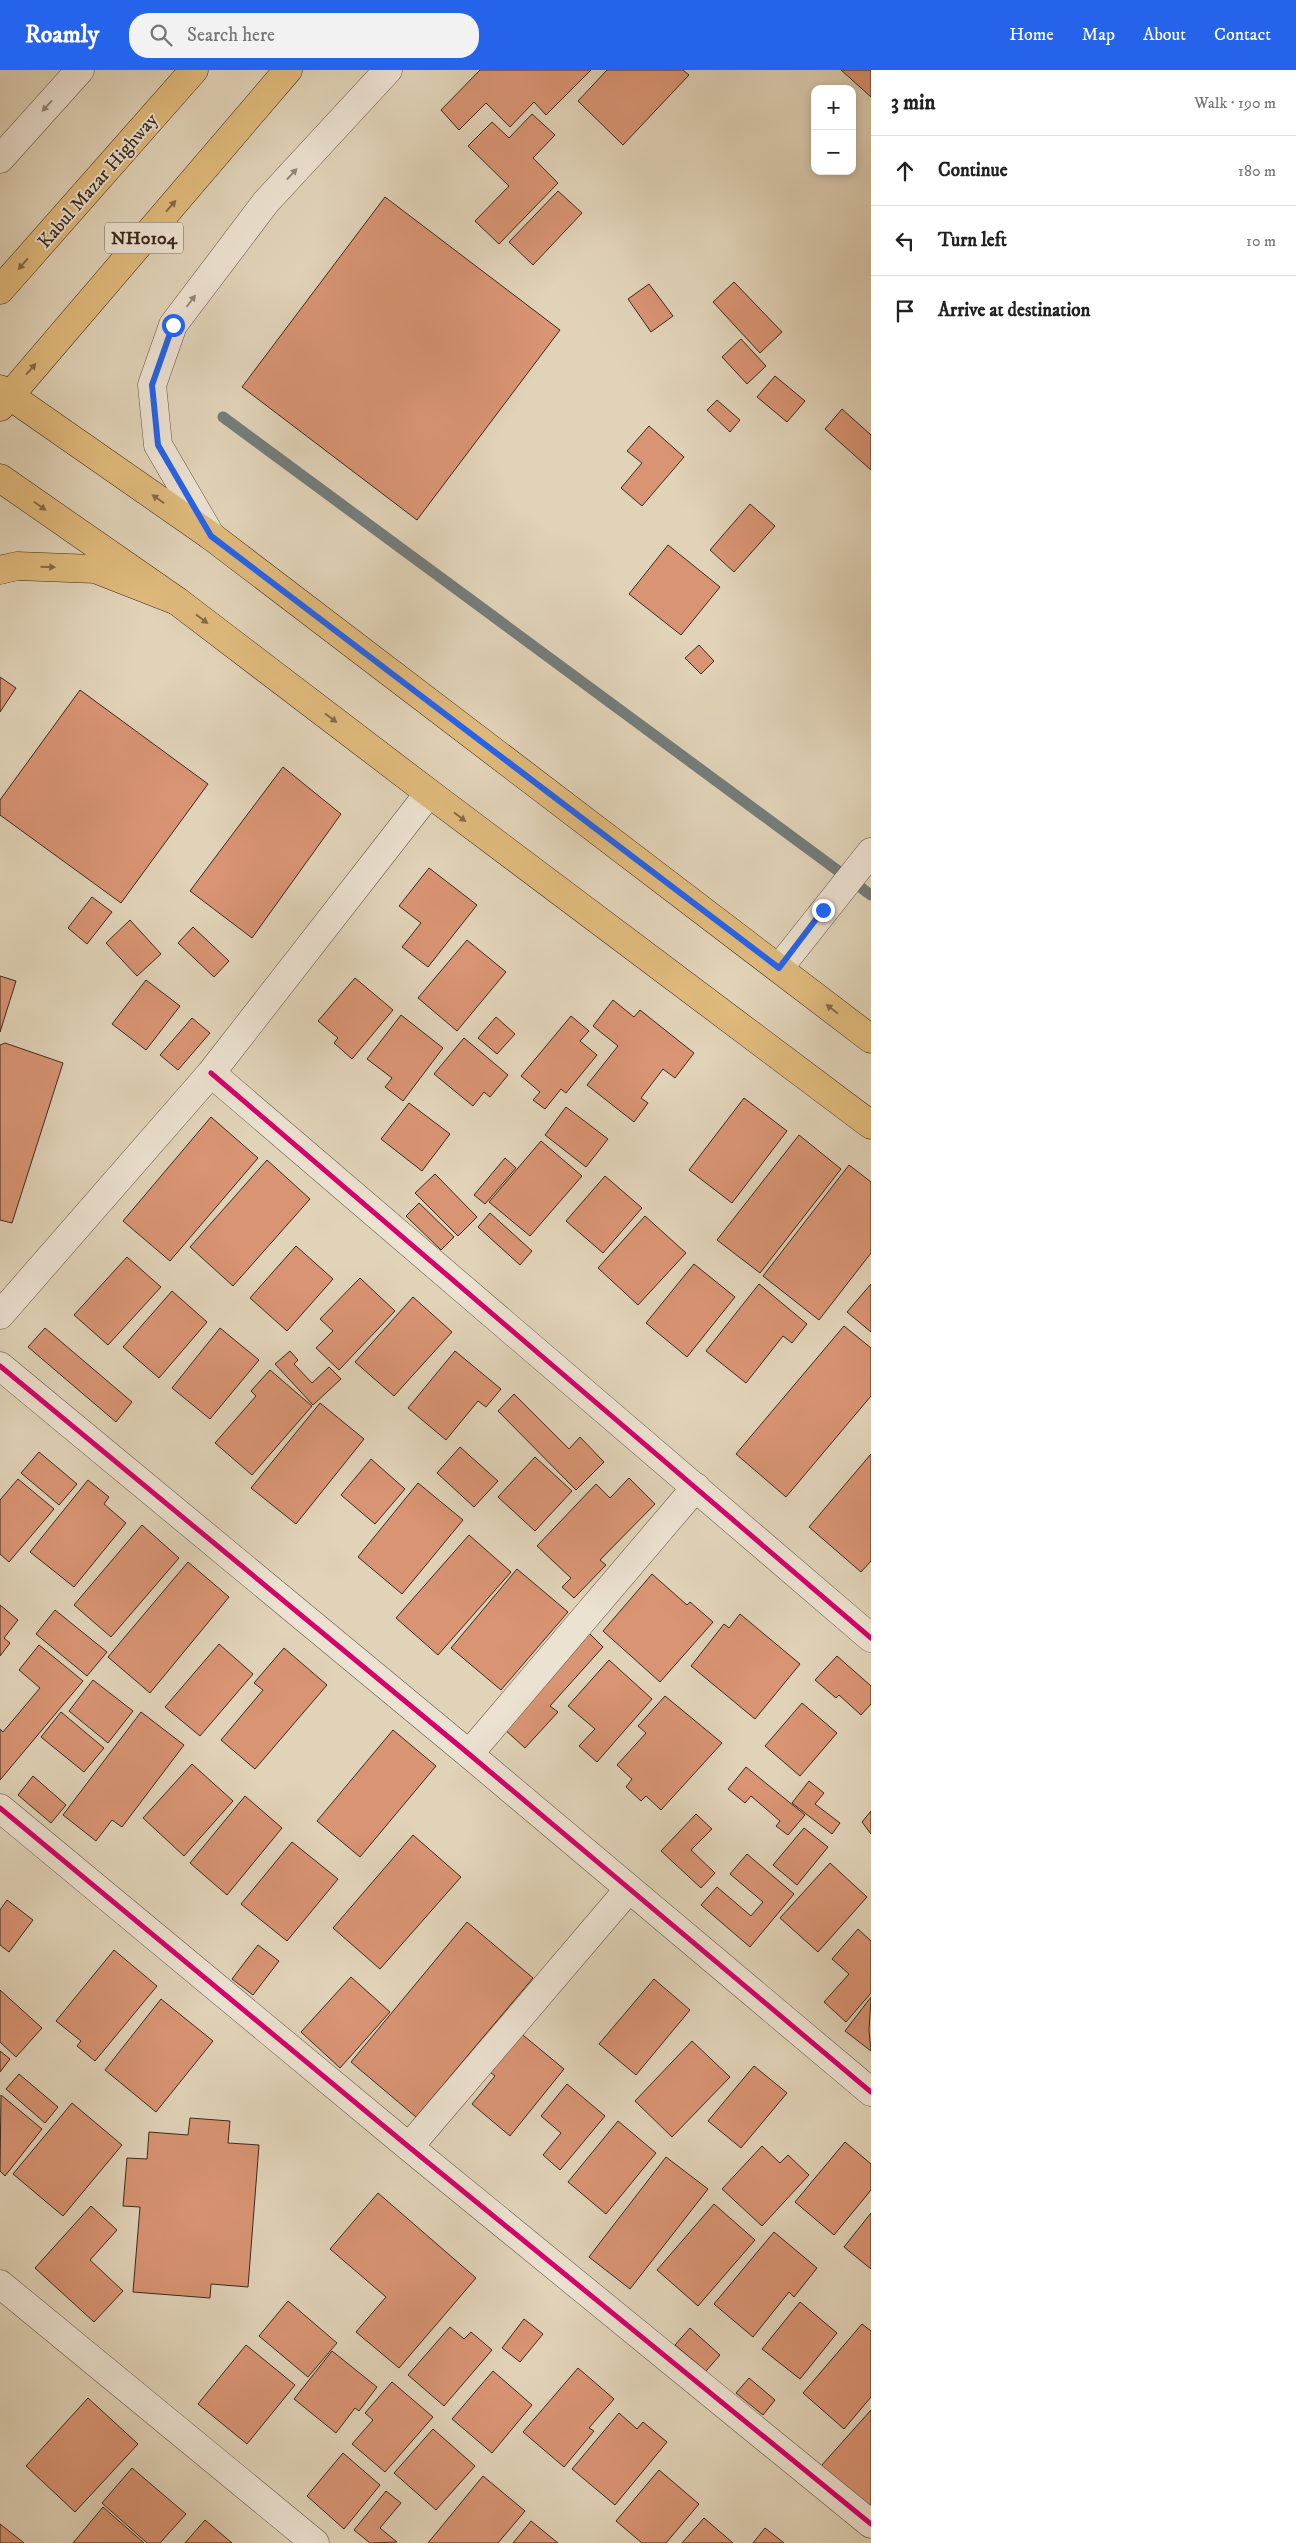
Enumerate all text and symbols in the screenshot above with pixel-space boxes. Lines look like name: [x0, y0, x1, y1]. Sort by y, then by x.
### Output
search box: [129, 13, 479, 58]
text: Roamly: [25, 20, 99, 50]
icon: search: [147, 21, 175, 49]
text: Search here: [187, 24, 275, 47]
text: Home: [1009, 24, 1054, 46]
text: Map: [1082, 24, 1115, 46]
text: About: [1143, 24, 1186, 46]
text: Contact: [1214, 24, 1271, 46]
map controls: [811, 85, 856, 175]
button: +: [811, 85, 856, 130]
text: 3 min: [891, 90, 936, 116]
text: Walk · 190 m: [1194, 93, 1276, 113]
one-way arrow: [41, 100, 53, 112]
street label: Kabul Mazar Highway: [33, 108, 164, 253]
button: −: [811, 130, 856, 175]
icon: ahead: [891, 157, 919, 185]
text: Continue: [938, 159, 1008, 182]
text: 180 m: [1238, 161, 1276, 181]
one-way arrow: [286, 168, 298, 180]
one-way arrow: [166, 200, 177, 213]
road number: NH0104: [105, 222, 183, 254]
icon: left: [891, 227, 919, 255]
text: Turn left: [938, 229, 1007, 252]
text: 10 m: [1246, 231, 1276, 251]
one-way arrow: [17, 258, 29, 270]
one-way arrow: [186, 294, 196, 308]
icon: arrive: [891, 297, 919, 325]
text: Arrive at destination: [938, 299, 1090, 322]
route start: [162, 314, 185, 337]
one-way arrow: [25, 364, 37, 376]
one-way arrow: [152, 494, 165, 504]
one-way arrow: [33, 501, 47, 511]
one-way arrow: [40, 563, 56, 571]
one-way arrow: [195, 614, 208, 625]
one-way arrow: [324, 713, 337, 724]
one-way arrow: [453, 811, 466, 822]
route end: [812, 899, 835, 922]
one-way arrow: [825, 1004, 839, 1014]

